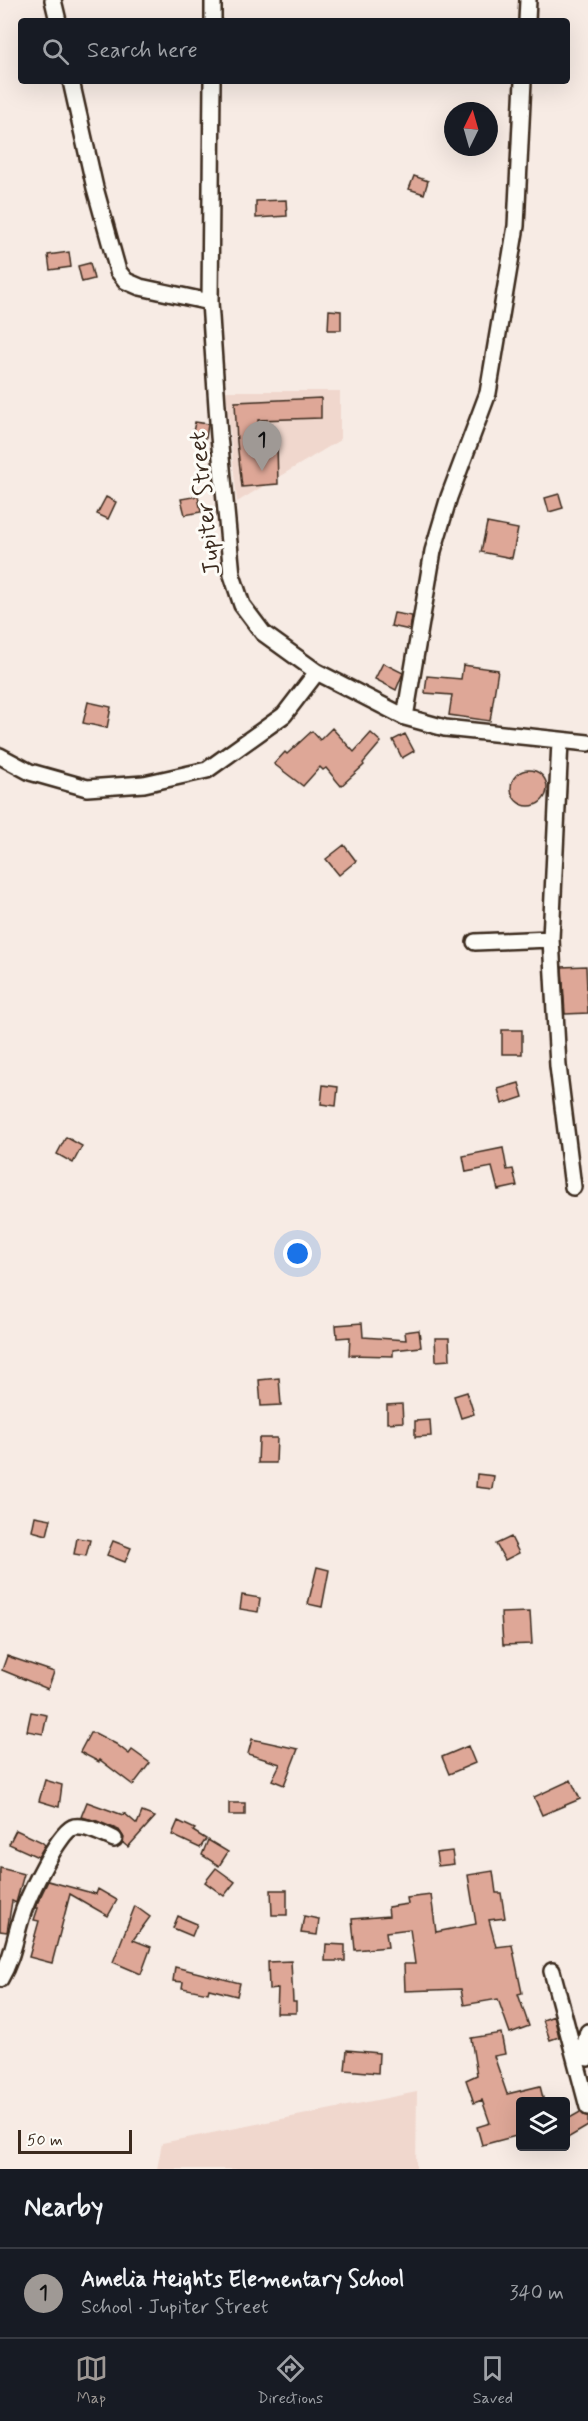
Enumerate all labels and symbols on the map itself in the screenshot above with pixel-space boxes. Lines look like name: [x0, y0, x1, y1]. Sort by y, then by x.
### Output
north arrow: [444, 102, 498, 156]
pin: 1: [242, 422, 282, 471]
street label: Jupiter Street: [183, 429, 228, 576]
your location: [283, 1239, 312, 1268]
scale bar: [18, 2127, 132, 2154]

